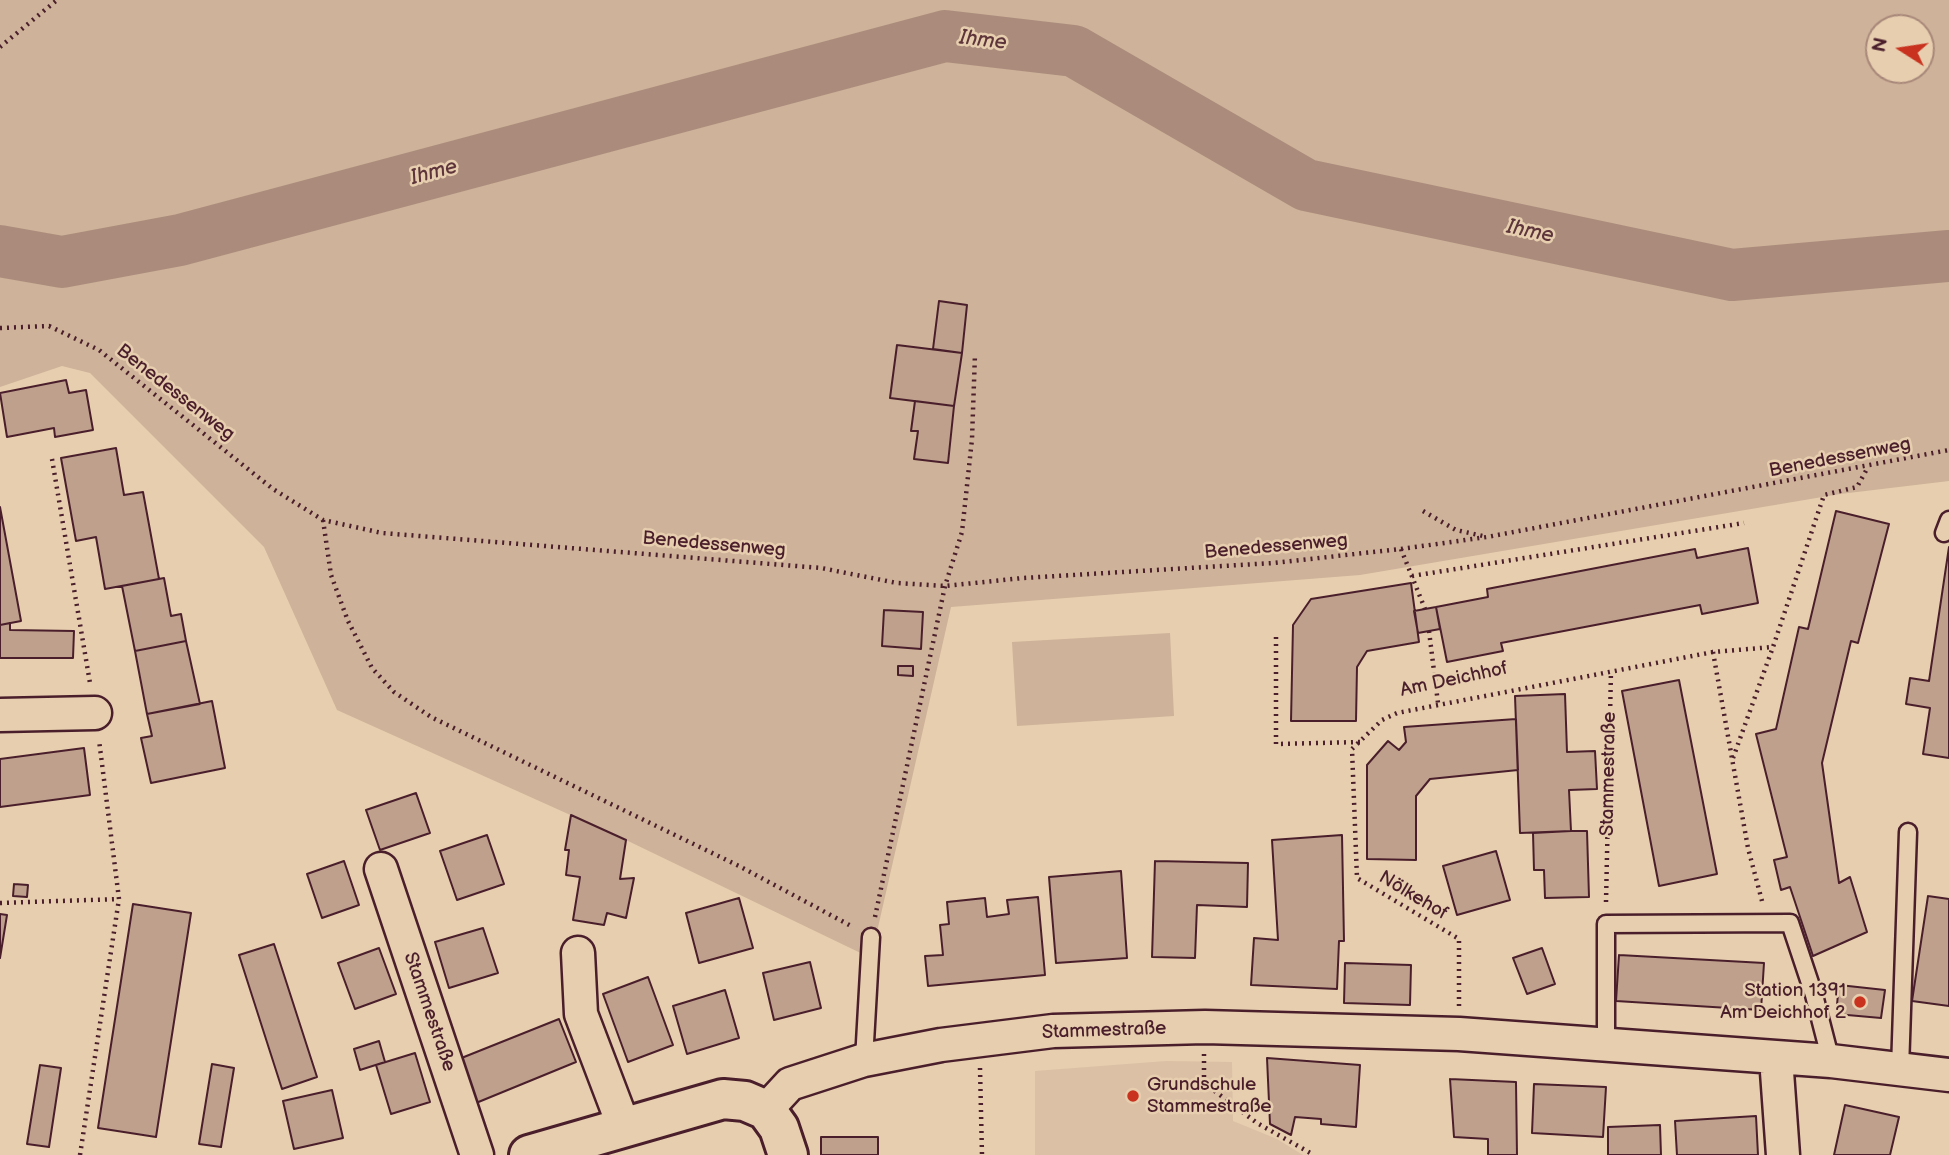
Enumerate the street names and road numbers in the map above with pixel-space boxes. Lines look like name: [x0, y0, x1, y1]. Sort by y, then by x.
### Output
street label: Benedessenweg: [111, 340, 239, 446]
street label: Benedessenweg: [1767, 433, 1913, 483]
street label: Benedessenweg: [641, 527, 787, 563]
street label: Benedessenweg: [1203, 529, 1349, 565]
street label: Am Deichhof: [1398, 657, 1510, 703]
street label: Stammestraße: [1597, 712, 1621, 836]
street label: Nölkehof: [1374, 867, 1452, 925]
street label: Stammestraße: [398, 949, 460, 1075]
street label: Stammestraße: [1041, 1017, 1167, 1045]

